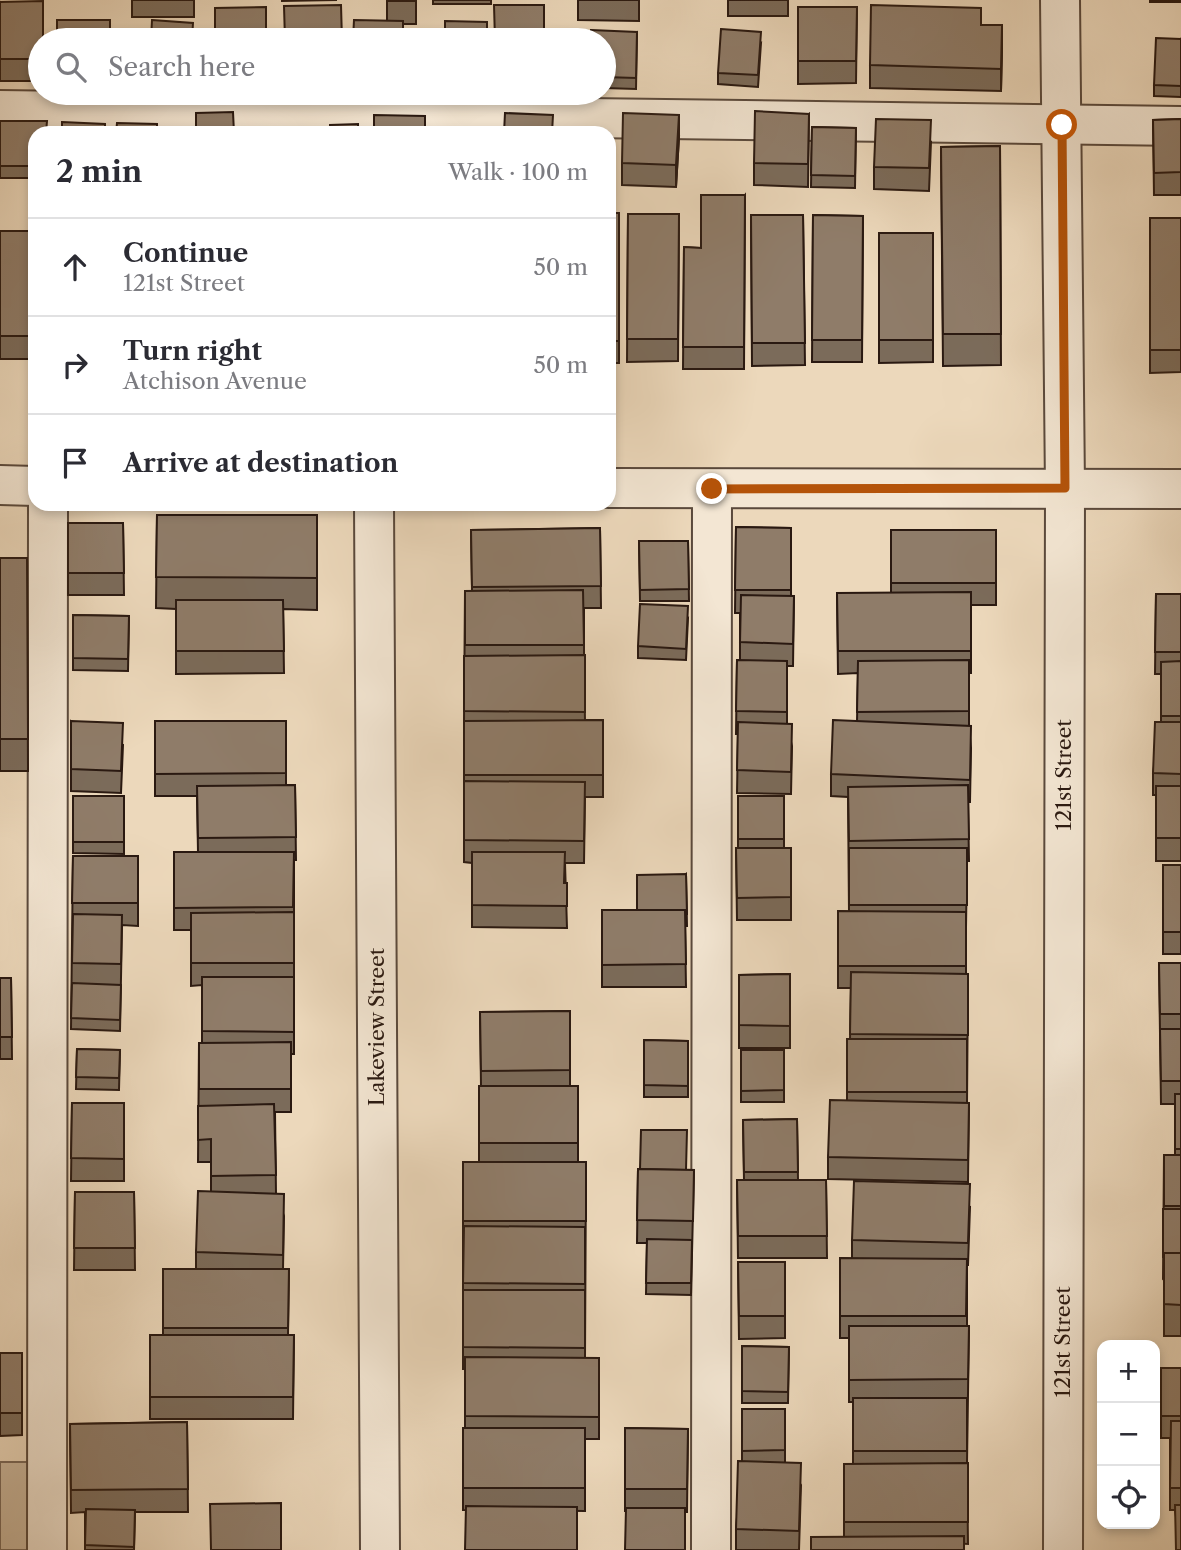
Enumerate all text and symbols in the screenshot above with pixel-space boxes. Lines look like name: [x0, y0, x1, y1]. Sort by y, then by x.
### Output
search box: [28, 28, 616, 105]
icon: search: [52, 48, 90, 86]
text: Search here: [108, 51, 255, 83]
route start: [1046, 109, 1077, 140]
text: 2 min: [56, 153, 142, 190]
text: Walk · 100 m: [448, 158, 588, 186]
text: Continue: [123, 237, 248, 269]
icon: ahead: [56, 248, 94, 286]
text: 50 m: [533, 253, 588, 281]
text: 121st Street: [123, 269, 245, 297]
text: Turn right: [123, 335, 262, 367]
icon: right: [56, 346, 94, 384]
text: 50 m: [533, 351, 588, 379]
text: Atchison Avenue: [123, 367, 307, 395]
icon: arrive: [56, 444, 94, 482]
text: Arrive at destination: [123, 447, 398, 479]
route end: [696, 473, 727, 504]
street label: 121st Street: [1051, 719, 1076, 831]
street label: Lakeview Street: [364, 947, 389, 1106]
street label: 121st Street: [1050, 1286, 1075, 1398]
map controls: [1097, 1340, 1160, 1529]
button: +: [1097, 1340, 1160, 1403]
button: −: [1097, 1403, 1160, 1466]
button: locate: [1097, 1466, 1160, 1529]

